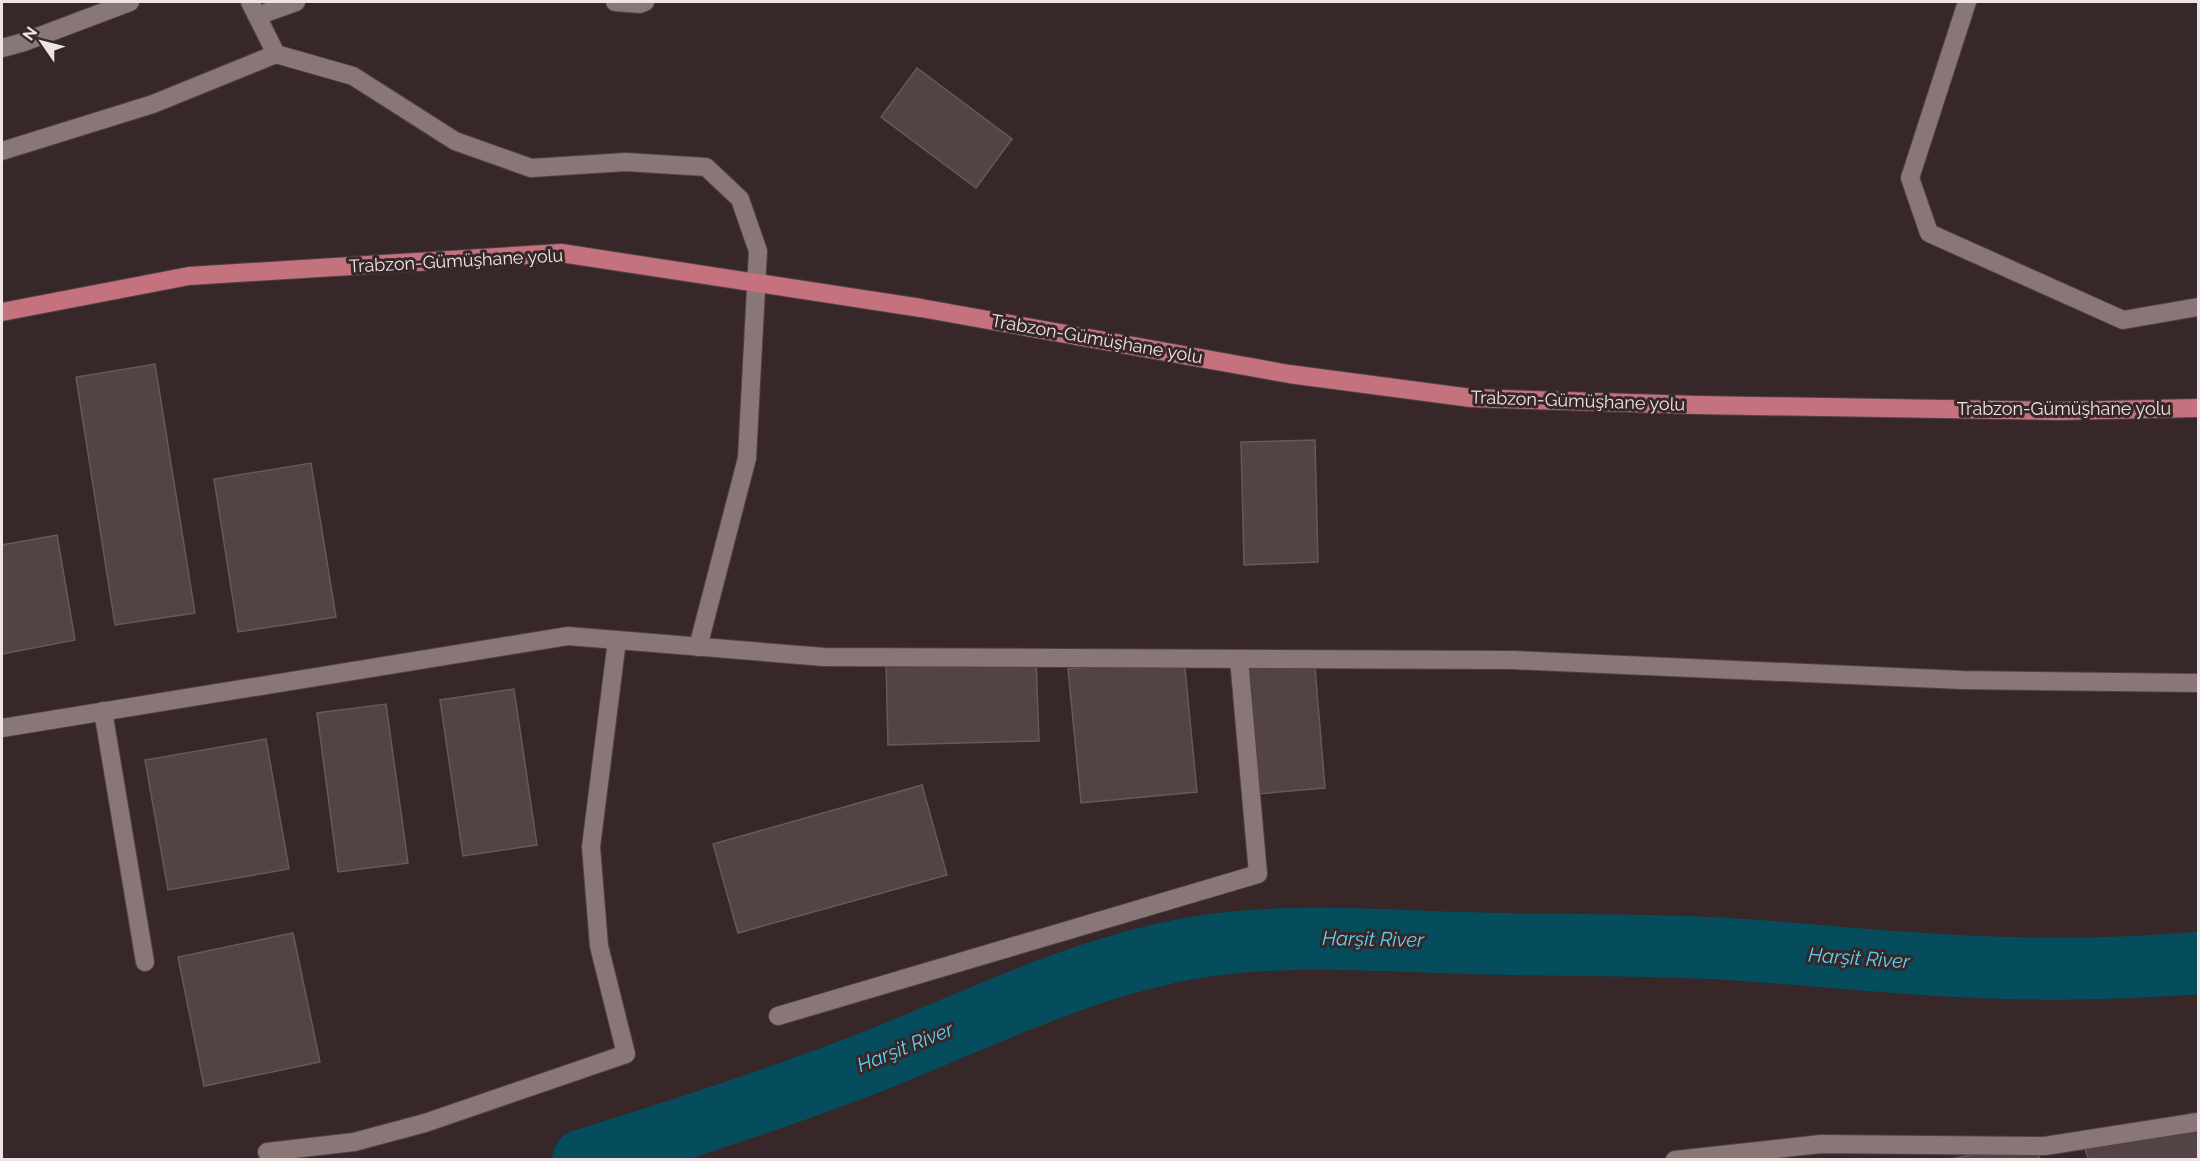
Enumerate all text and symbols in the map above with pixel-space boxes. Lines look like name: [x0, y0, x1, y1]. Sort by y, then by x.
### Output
north arrow: [12, 12, 72, 72]
text: N: [19, 23, 41, 44]
street label: Trabzon-Gümüşhane yolu: [348, 244, 564, 277]
street label: Trabzon-Gümüşhane yolu: [990, 310, 1205, 367]
street label: Trabzon-Gümüşhane yolu: [1470, 386, 1686, 415]
street label: Trabzon-Gümüşhane yolu: [1957, 398, 2171, 419]
water label: Harşit River: [1322, 926, 1425, 952]
water label: Harşit River: [1807, 942, 1912, 974]
water label: Harşit River: [853, 1016, 958, 1077]

